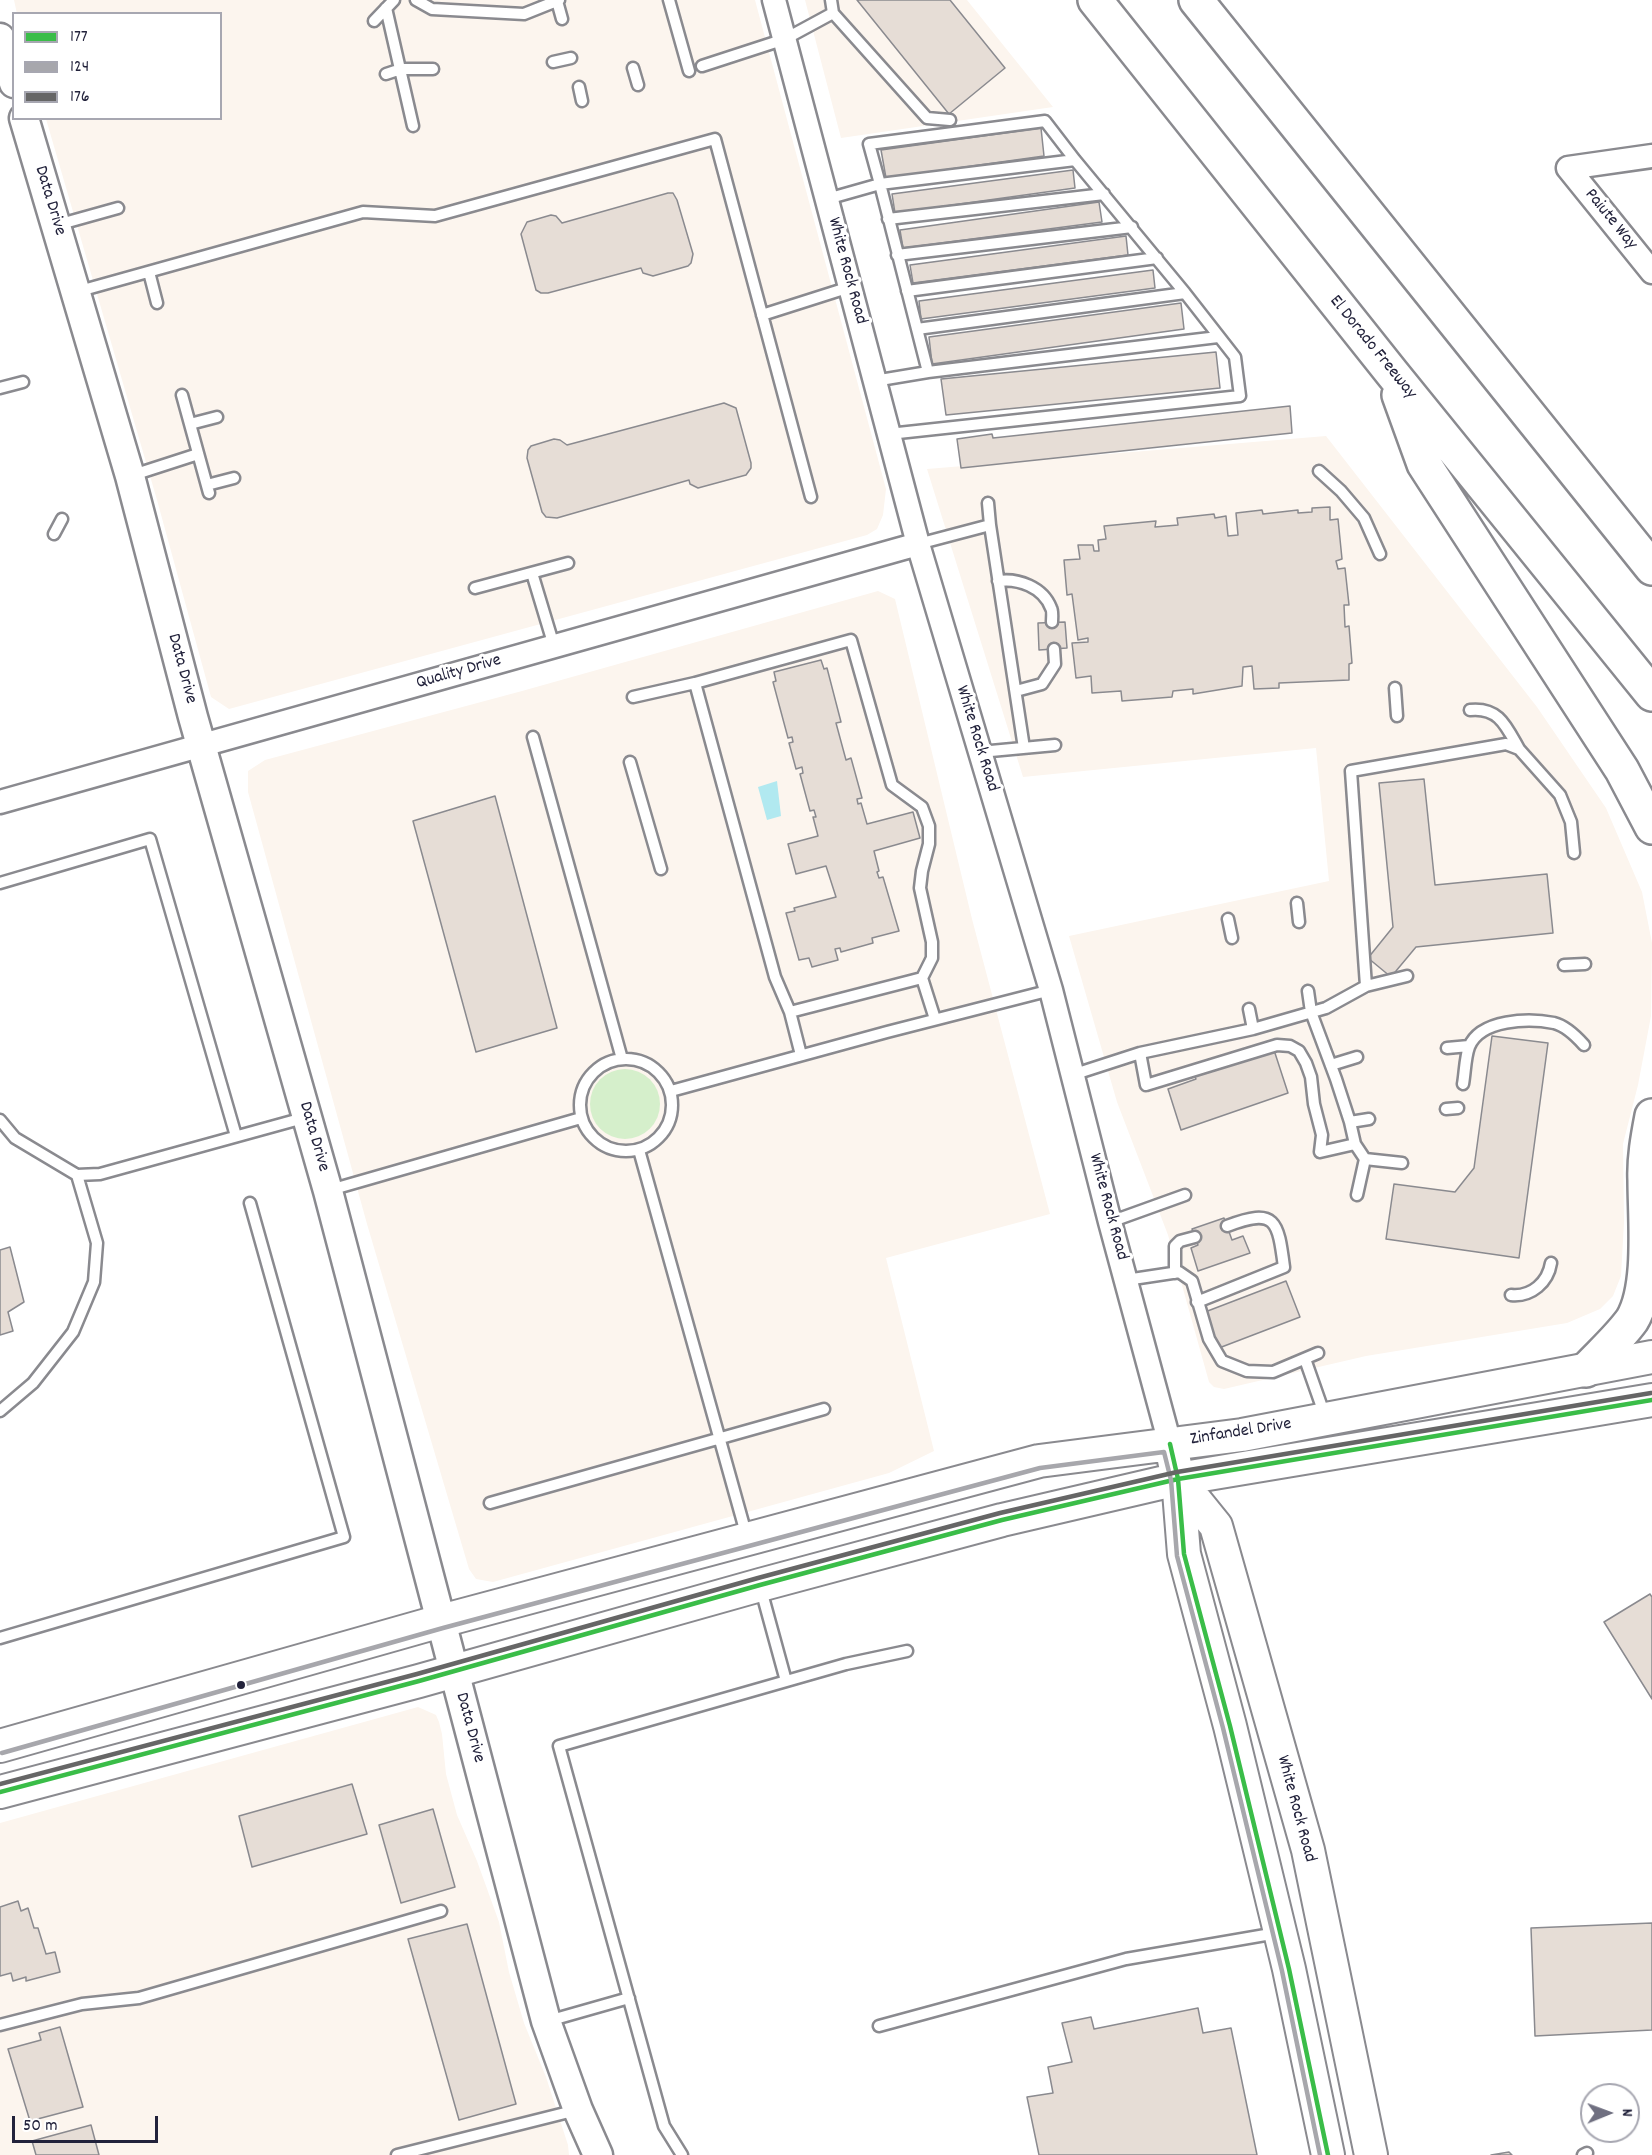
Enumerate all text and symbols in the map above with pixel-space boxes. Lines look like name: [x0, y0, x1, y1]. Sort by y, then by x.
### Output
legend: [12, 12, 222, 120]
text: 177: [70, 25, 88, 50]
text: 124: [70, 55, 89, 80]
text: 176: [70, 85, 90, 110]
street label: Data Drive: [28, 164, 70, 238]
street label: Paiute Way: [1579, 185, 1641, 255]
street label: White Rock Road: [821, 215, 871, 327]
street label: El Dorado Freeway: [1324, 292, 1420, 404]
street label: Data Drive: [161, 632, 201, 706]
street label: Quality Drive: [414, 651, 504, 695]
street label: White Rock Road: [950, 683, 1002, 795]
street label: Data Drive: [293, 1100, 333, 1174]
street label: White Rock Road: [1082, 1151, 1132, 1263]
street label: Zinfandel Drive: [1189, 1414, 1293, 1452]
unlabelled marker: [235, 1679, 247, 1691]
street label: Data Drive: [449, 1691, 489, 1765]
street label: White Rock Road: [1270, 1753, 1320, 1865]
north arrow: [1580, 2083, 1640, 2143]
scale bar: [15, 2104, 160, 2142]
text: N: [1615, 2109, 1638, 2117]
text: 50 m: [23, 2114, 58, 2139]

